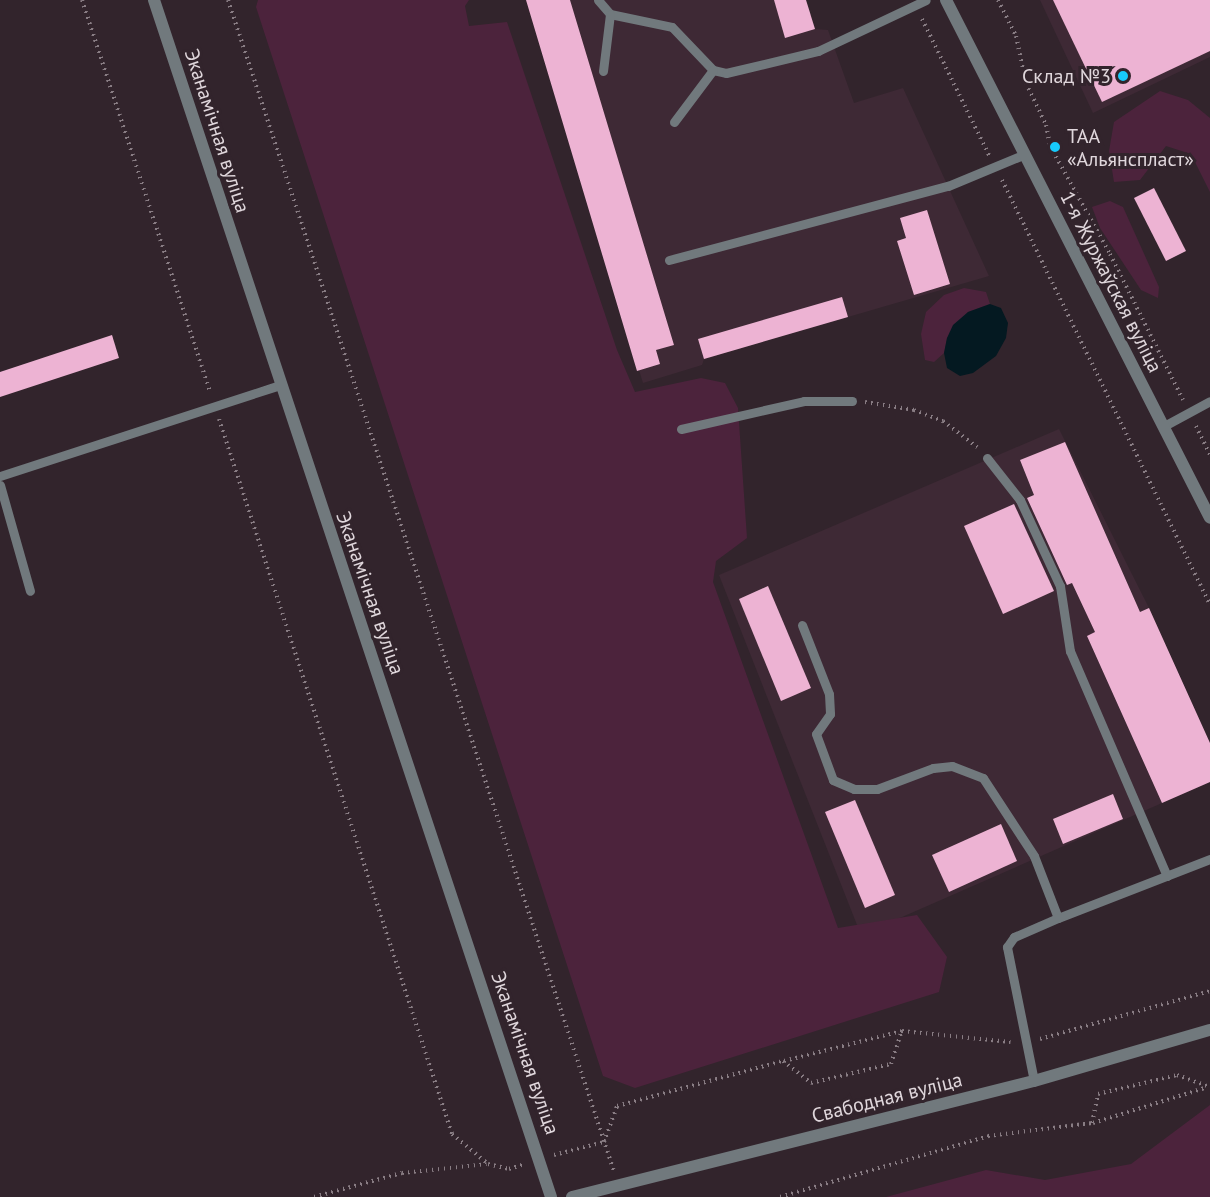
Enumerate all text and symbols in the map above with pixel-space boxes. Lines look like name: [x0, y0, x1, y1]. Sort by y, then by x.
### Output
street label: Эканамічная вуліца: [179, 46, 255, 216]
place label: Склад №3: [1022, 64, 1111, 88]
marker: Склад №3: [1116, 69, 1130, 83]
place label: ТАА «Альянспласт»: [1067, 124, 1194, 171]
marker: ТАА «Альянспласт»: [1048, 140, 1062, 154]
street label: 1-я Журжаўская вуліца: [1055, 187, 1167, 377]
street label: Эканамічная вуліца: [331, 508, 409, 678]
street label: Эканамічная вуліца: [486, 968, 564, 1138]
street label: Свабодная вуліца: [809, 1068, 965, 1128]

